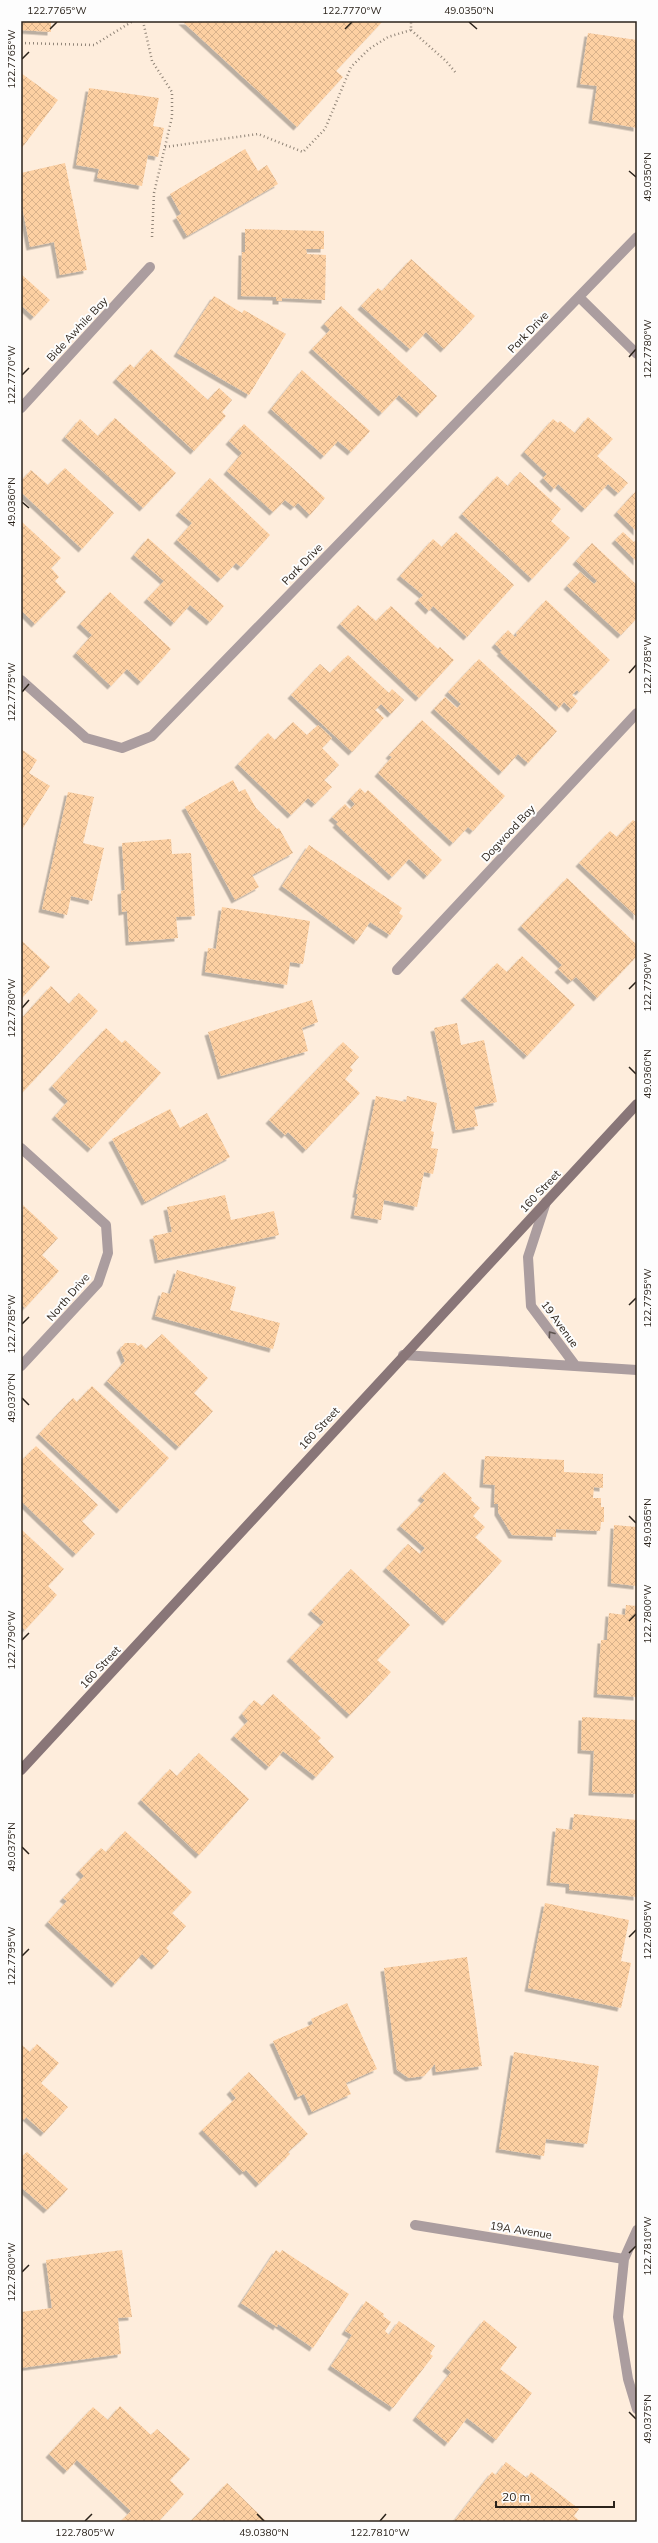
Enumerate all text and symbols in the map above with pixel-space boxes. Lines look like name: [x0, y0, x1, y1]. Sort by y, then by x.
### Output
text: 122.7765°W: [27, 4, 87, 17]
text: 122.7770°W: [322, 4, 382, 17]
text: 49.0350°N: [444, 4, 494, 17]
text: 122.7765°W: [5, 29, 18, 89]
text: 49.0350°N: [641, 152, 654, 202]
street label: Bide Awhile Bay: [43, 294, 111, 364]
street label: Park Drive: [505, 308, 551, 356]
text: 122.7780°W: [641, 319, 654, 379]
text: 122.7770°W: [5, 345, 18, 405]
text: 49.0360°N: [5, 477, 18, 527]
street label: Park Drive: [279, 540, 325, 588]
text: 122.7785°W: [641, 635, 654, 695]
text: 122.7775°W: [5, 662, 18, 722]
street label: Dogwood Bay: [478, 802, 538, 864]
text: 122.7790°W: [641, 952, 654, 1012]
text: 122.7780°W: [5, 978, 18, 1038]
text: 49.0360°N: [641, 1049, 654, 1099]
street label: 160 Street: [517, 1167, 563, 1215]
text: 122.7795°W: [641, 1268, 654, 1328]
street label: North Drive: [44, 1270, 92, 1324]
text: 122.7785°W: [5, 1294, 18, 1354]
street label: 19 Avenue: [538, 1298, 582, 1350]
one-way arrow: [549, 1331, 556, 1338]
text: 49.0370°N: [5, 1373, 18, 1423]
street label: 160 Street: [296, 1404, 342, 1452]
text: 49.0365°N: [641, 1498, 654, 1548]
text: 122.7800°W: [641, 1584, 654, 1644]
text: 122.7790°W: [5, 1610, 18, 1670]
street label: 160 Street: [77, 1643, 123, 1691]
text: 49.0375°N: [5, 1822, 18, 1872]
text: 122.7805°W: [641, 1900, 654, 1960]
text: 122.7795°W: [5, 1926, 18, 1986]
text: 122.7810°W: [641, 2216, 654, 2276]
street label: 19A Avenue: [489, 2218, 553, 2242]
text: 122.7800°W: [5, 2242, 18, 2302]
text: 49.0375°N: [641, 2394, 654, 2444]
scale bar: [496, 2483, 614, 2509]
text: 20 m: [502, 2489, 530, 2504]
text: 122.7805°W: [55, 2526, 115, 2539]
text: 49.0380°N: [239, 2526, 289, 2539]
text: 122.7810°W: [350, 2526, 410, 2539]

